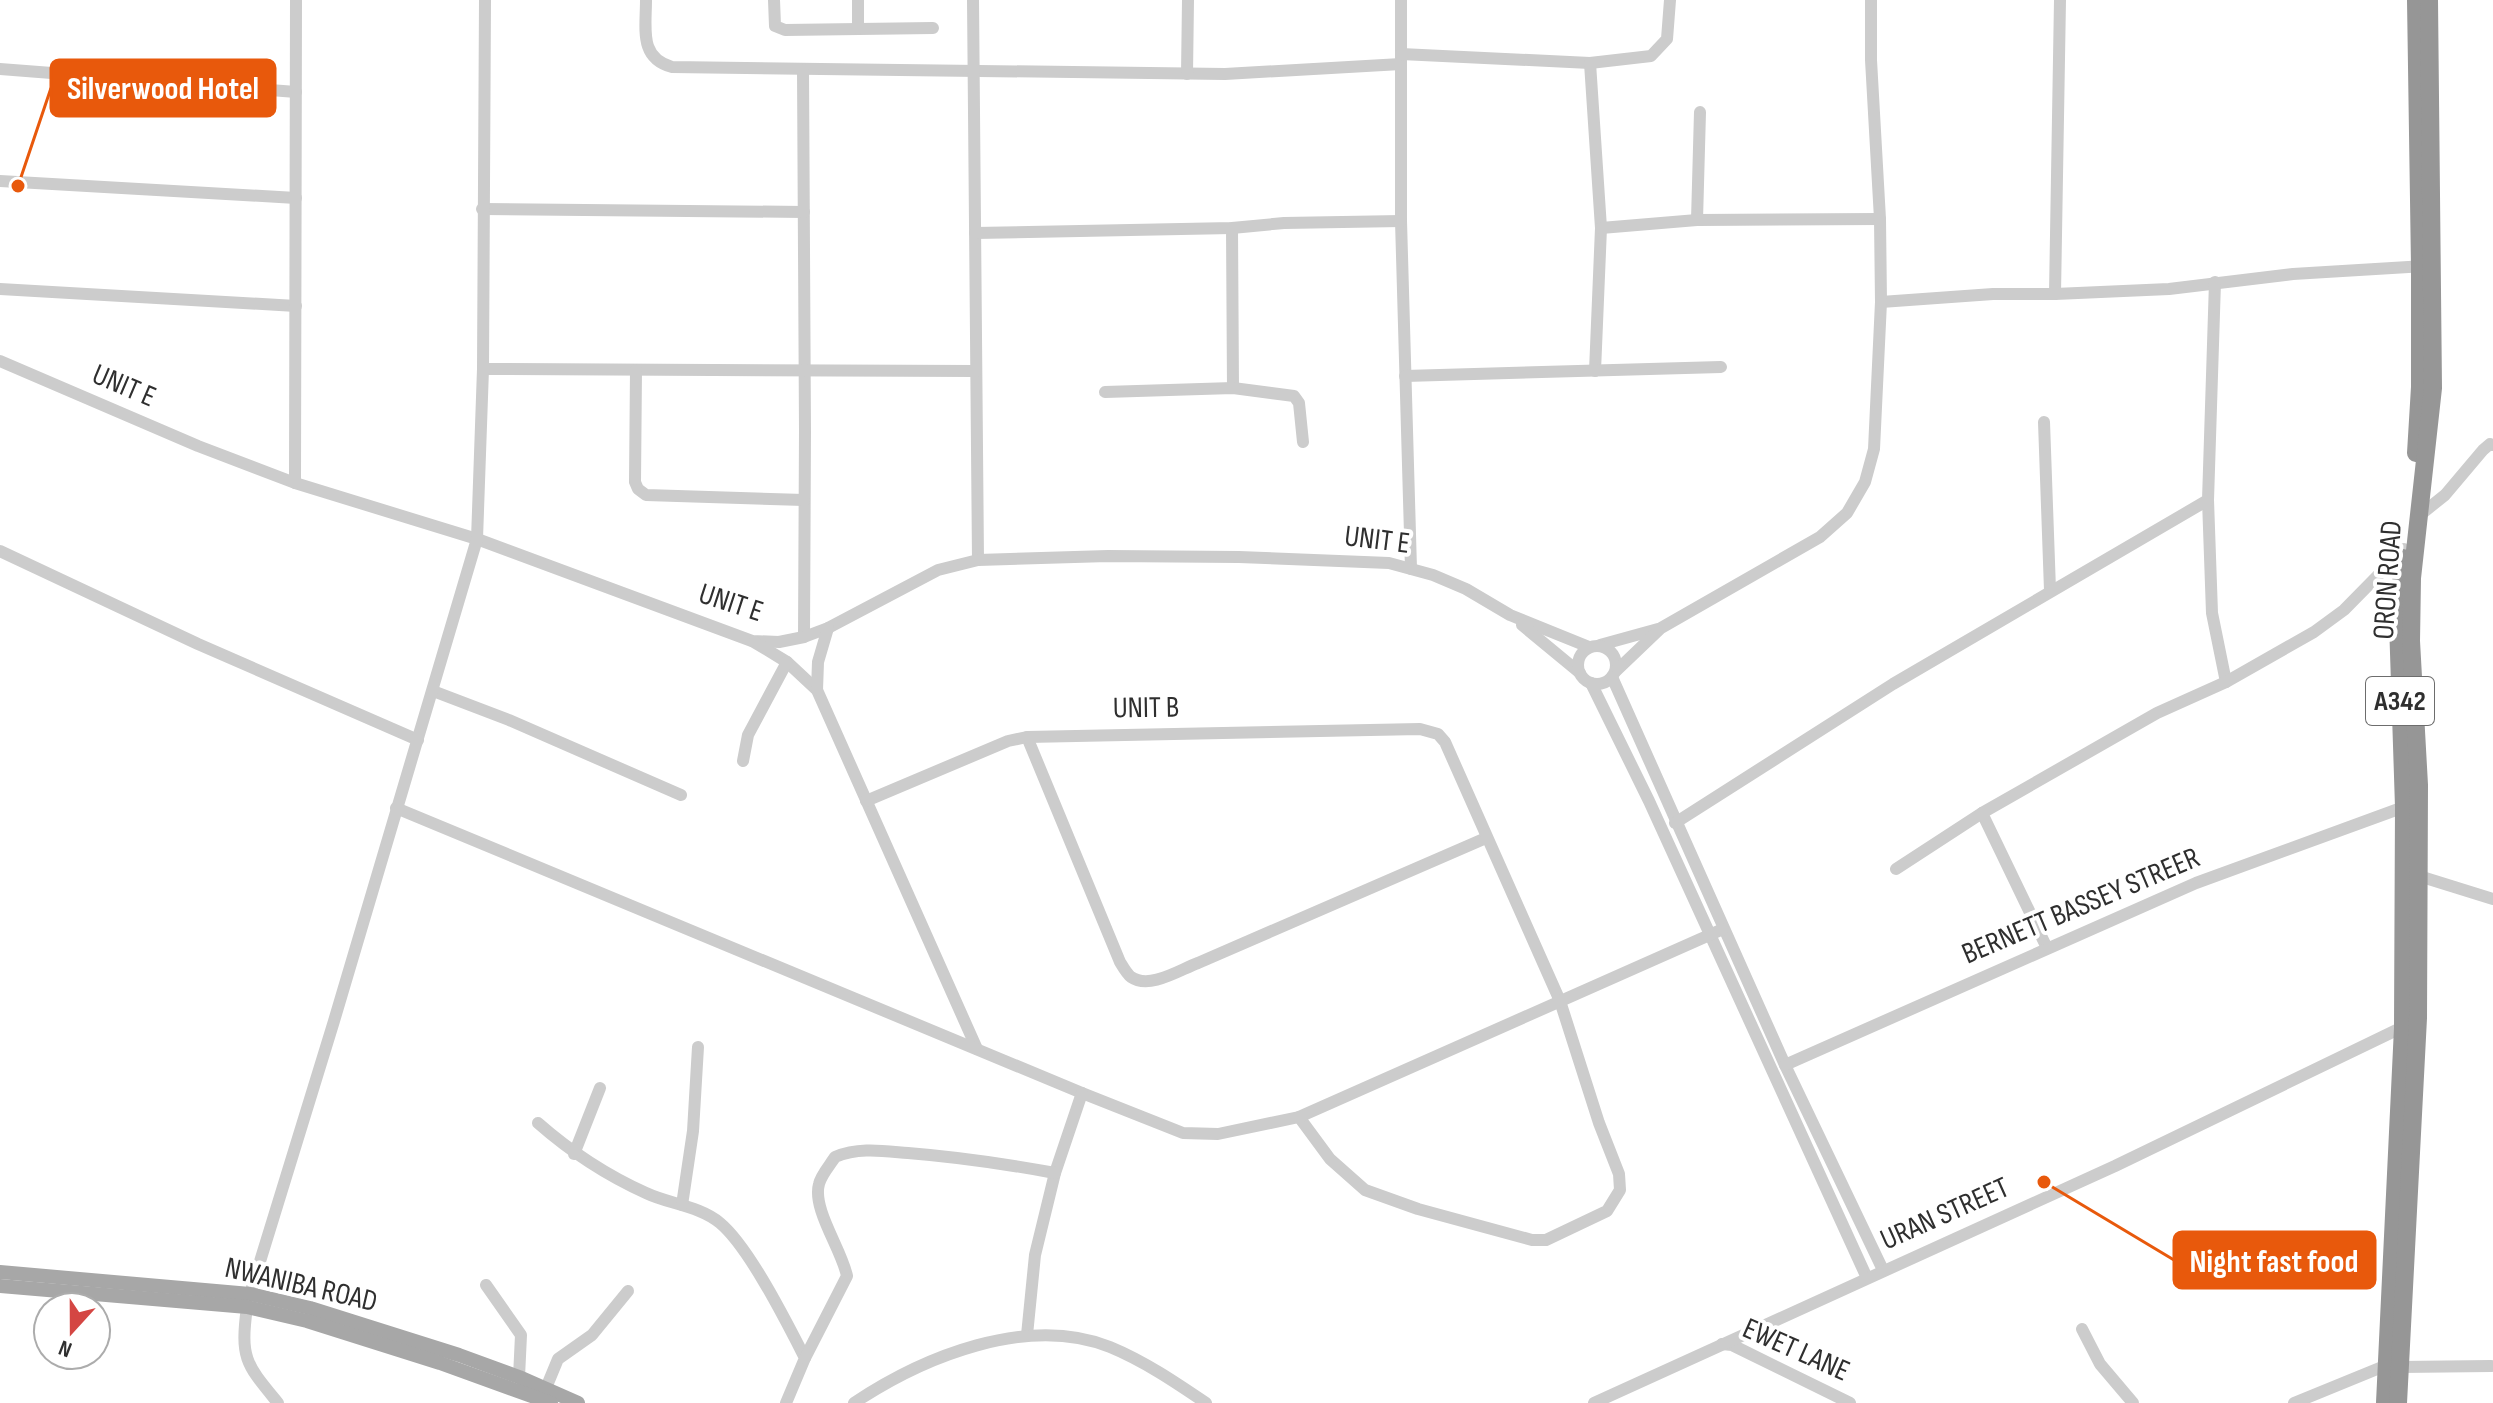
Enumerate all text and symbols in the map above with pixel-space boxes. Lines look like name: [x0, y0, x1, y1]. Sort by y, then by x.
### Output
callout: Silverwood Hotel: [51, 60, 275, 116]
text: Silverwood Hotel: [67, 70, 259, 109]
street label: UNIT E: [87, 357, 161, 415]
street label: UNIT E: [1342, 518, 1412, 562]
street label: ORON ROAD: [2366, 519, 2410, 641]
street label: UNIT E: [694, 576, 768, 630]
road number: A342: [2366, 677, 2434, 725]
street label: UNIT B: [1112, 689, 1180, 727]
street label: BERNETT BASSEY STREER: [1957, 840, 2205, 972]
street label: URAN STREET: [1875, 1170, 2015, 1258]
callout: Night fast food: [2174, 1232, 2375, 1288]
text: Night fast food: [2190, 1243, 2358, 1282]
street label: NWANIBA ROAD: [221, 1250, 381, 1320]
north arrow: [32, 1291, 112, 1371]
street label: EWET LANE: [1737, 1311, 1855, 1389]
text: N: [55, 1334, 76, 1363]

